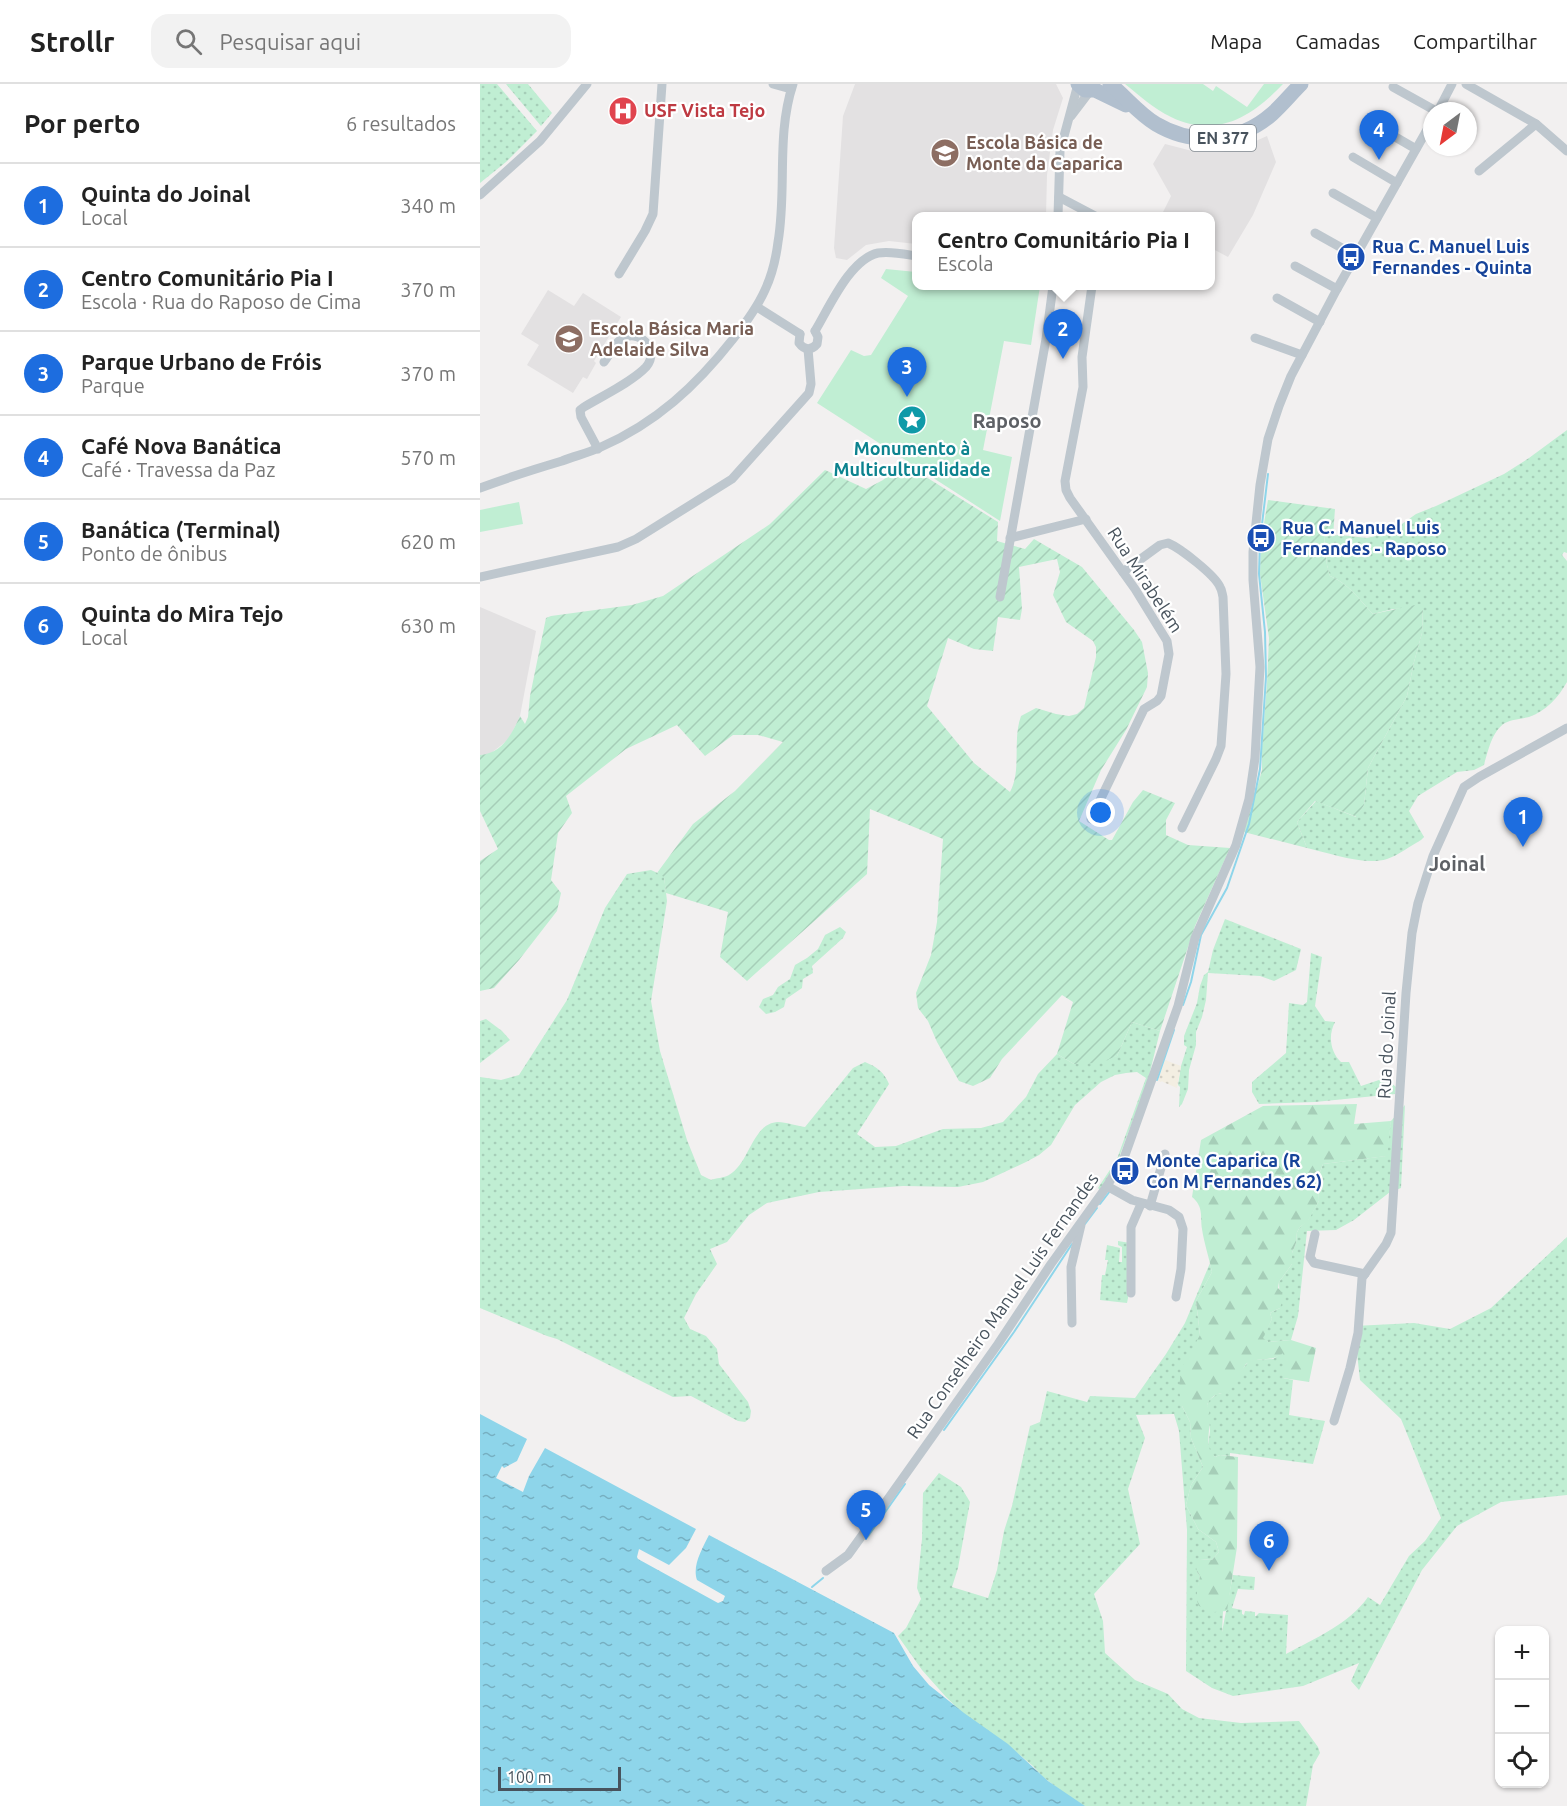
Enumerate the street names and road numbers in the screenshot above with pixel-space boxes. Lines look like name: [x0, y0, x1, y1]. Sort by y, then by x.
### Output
road number: EN 377: [1190, 125, 1256, 151]
street label: Rua Mirabelém: [1104, 523, 1187, 636]
street label: Rua do Joinal: [1373, 990, 1399, 1099]
street label: Rua Conselheiro Manuel Luis Fernandes: [902, 1169, 1102, 1442]

